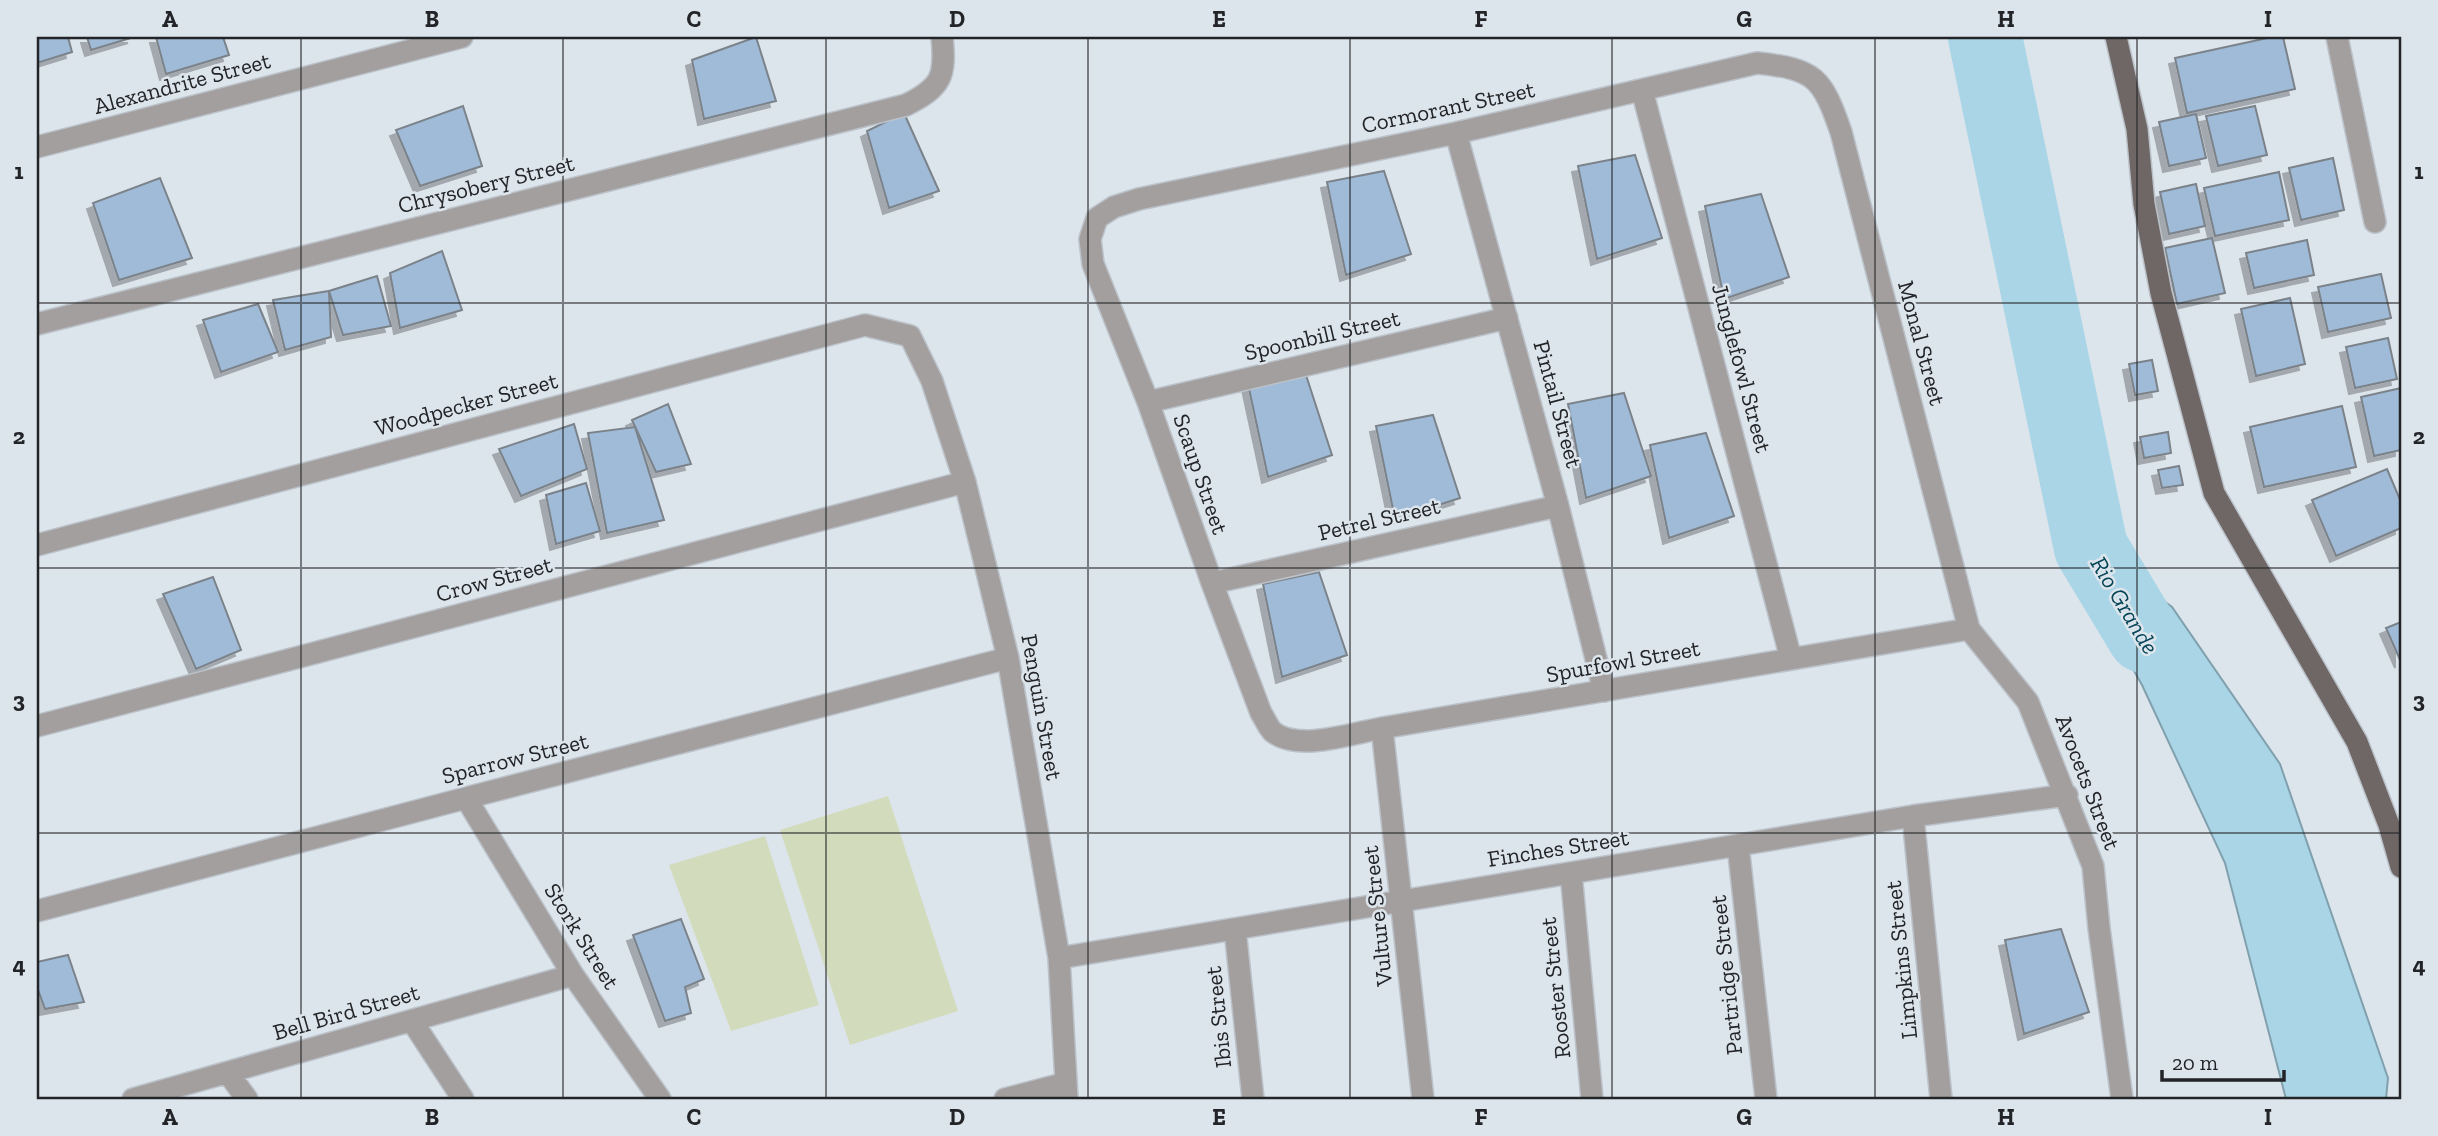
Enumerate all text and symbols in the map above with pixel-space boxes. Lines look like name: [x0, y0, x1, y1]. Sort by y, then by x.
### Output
text: A: [162, 5, 178, 33]
text: B: [425, 5, 439, 33]
text: C: [687, 5, 701, 33]
text: D: [949, 5, 965, 33]
text: E: [1212, 5, 1226, 33]
text: F: [1474, 5, 1488, 33]
text: G: [1736, 5, 1752, 33]
text: H: [1997, 5, 2015, 33]
text: I: [2264, 5, 2272, 33]
street label: Alexandrite Street: [91, 46, 274, 120]
street label: Cormorant Street: [1359, 75, 1538, 139]
street label: Chrysobery Street: [395, 148, 577, 219]
text: 1: [14, 157, 24, 185]
text: 1: [2414, 157, 2424, 185]
street label: Monal Street: [1892, 278, 1952, 409]
street label: Junglefowl Street: [1706, 280, 1778, 456]
street label: Spoonbill Street: [1242, 303, 1403, 366]
street label: Pintail Street: [1528, 337, 1589, 471]
street label: Woodpecker Street: [371, 366, 561, 442]
street label: Scaup Street: [1167, 410, 1235, 538]
text: 2: [13, 422, 25, 450]
text: 2: [2413, 422, 2425, 450]
street label: Petrel Street: [1315, 491, 1443, 547]
street label: Crow Street: [433, 550, 556, 608]
water label: Rio Grande: [2084, 551, 2166, 659]
street label: Penguin Street: [1015, 632, 1069, 783]
street label: Spurfowl Street: [1544, 634, 1702, 688]
text: 3: [13, 686, 25, 714]
text: 3: [2413, 686, 2425, 714]
street label: Avocets Street: [2049, 710, 2127, 854]
street label: Sparrow Street: [439, 726, 592, 790]
street label: Finches Street: [1485, 823, 1631, 873]
street label: Vulture Street: [1356, 844, 1398, 989]
street label: Stork Street: [538, 878, 626, 995]
street label: Limpkins Street: [1879, 879, 1923, 1041]
street label: Partridge Street: [1704, 893, 1748, 1056]
street label: Rooster Street: [1534, 915, 1576, 1060]
text: 4: [12, 951, 26, 979]
text: 4: [2412, 951, 2426, 979]
street label: Ibis Street: [1199, 964, 1237, 1069]
street label: Bell Bird Street: [270, 978, 423, 1046]
scale bar: [2162, 1038, 2284, 1082]
text: 20 m: [2172, 1050, 2218, 1075]
text: A: [162, 1103, 178, 1131]
text: B: [425, 1103, 439, 1131]
text: C: [687, 1103, 701, 1131]
text: D: [949, 1103, 965, 1131]
text: E: [1212, 1103, 1226, 1131]
text: F: [1474, 1103, 1488, 1131]
text: G: [1736, 1103, 1752, 1131]
text: H: [1997, 1103, 2015, 1131]
text: I: [2264, 1103, 2272, 1131]

